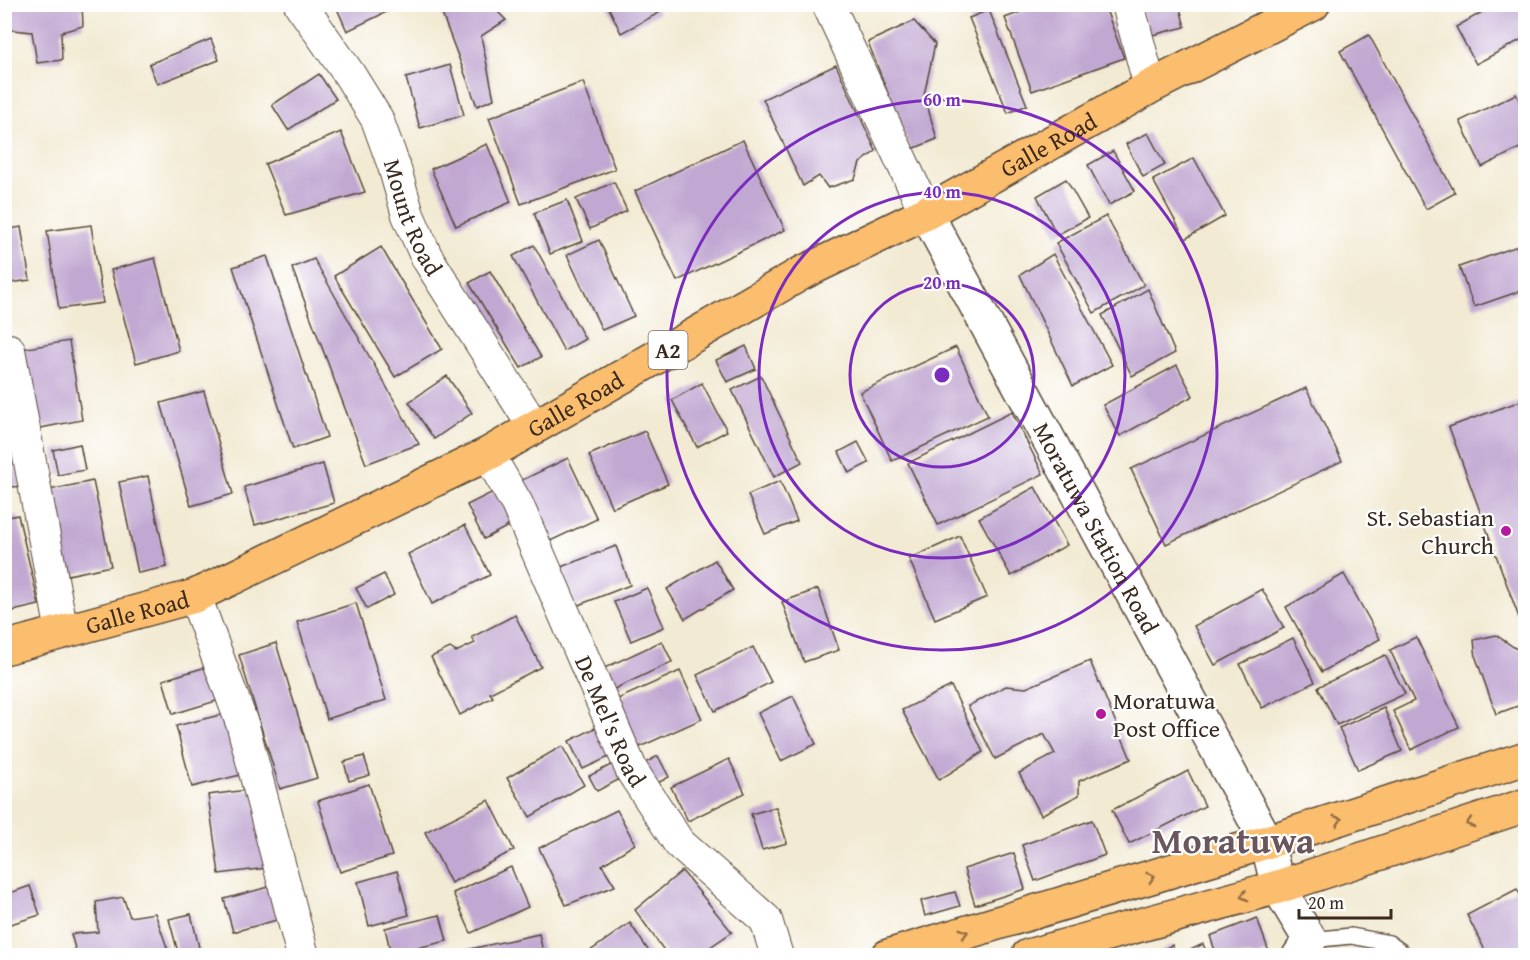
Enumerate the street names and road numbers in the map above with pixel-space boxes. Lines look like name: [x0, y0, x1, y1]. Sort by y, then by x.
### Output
street label: Galle Road: [994, 103, 1103, 185]
street label: Mount Road: [375, 155, 452, 282]
road number: A2: [648, 331, 688, 369]
street label: Galle Road: [520, 362, 630, 445]
street label: Moratuwa Station Road: [1025, 416, 1168, 640]
street label: Galle Road: [82, 581, 193, 643]
street label: De Mel's Road: [567, 650, 655, 794]

